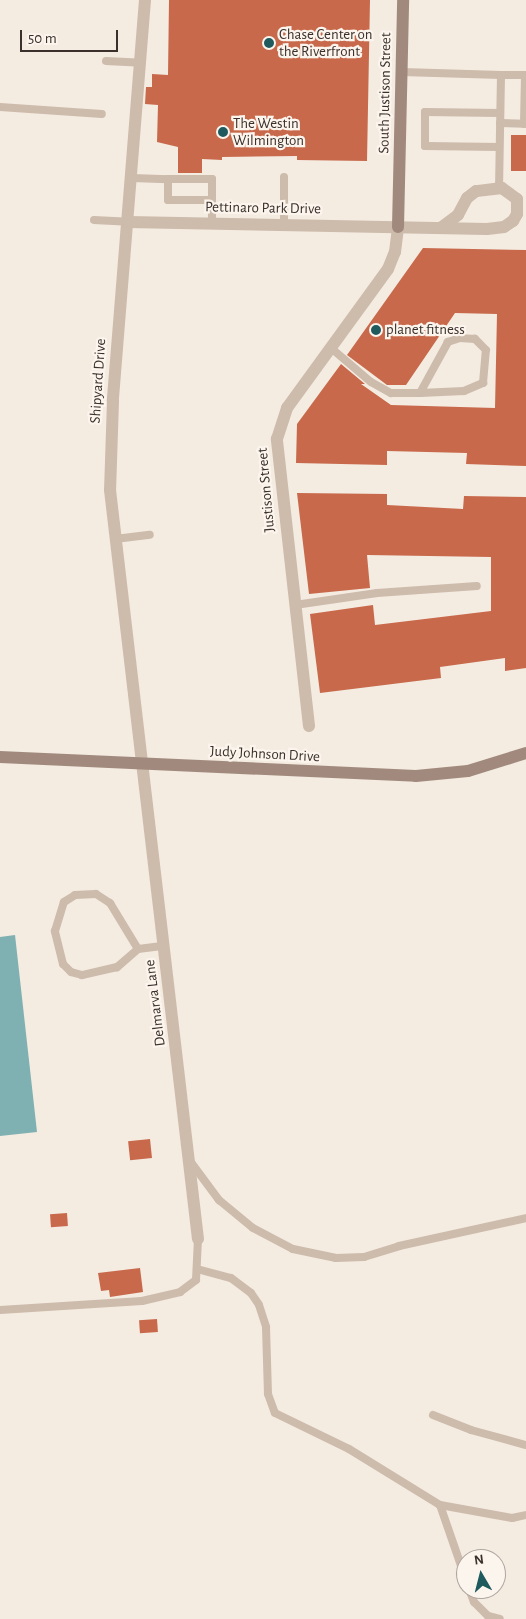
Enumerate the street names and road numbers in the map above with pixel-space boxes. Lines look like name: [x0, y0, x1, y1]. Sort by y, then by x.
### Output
street label: South Justison Street: [375, 32, 395, 154]
street label: Pettinaro Park Drive: [205, 198, 321, 218]
street label: Shipyard Drive: [86, 338, 110, 424]
street label: Justison Street: [253, 447, 279, 533]
street label: Judy Johnson Drive: [210, 742, 320, 766]
street label: Delmarva Lane: [141, 959, 169, 1047]

